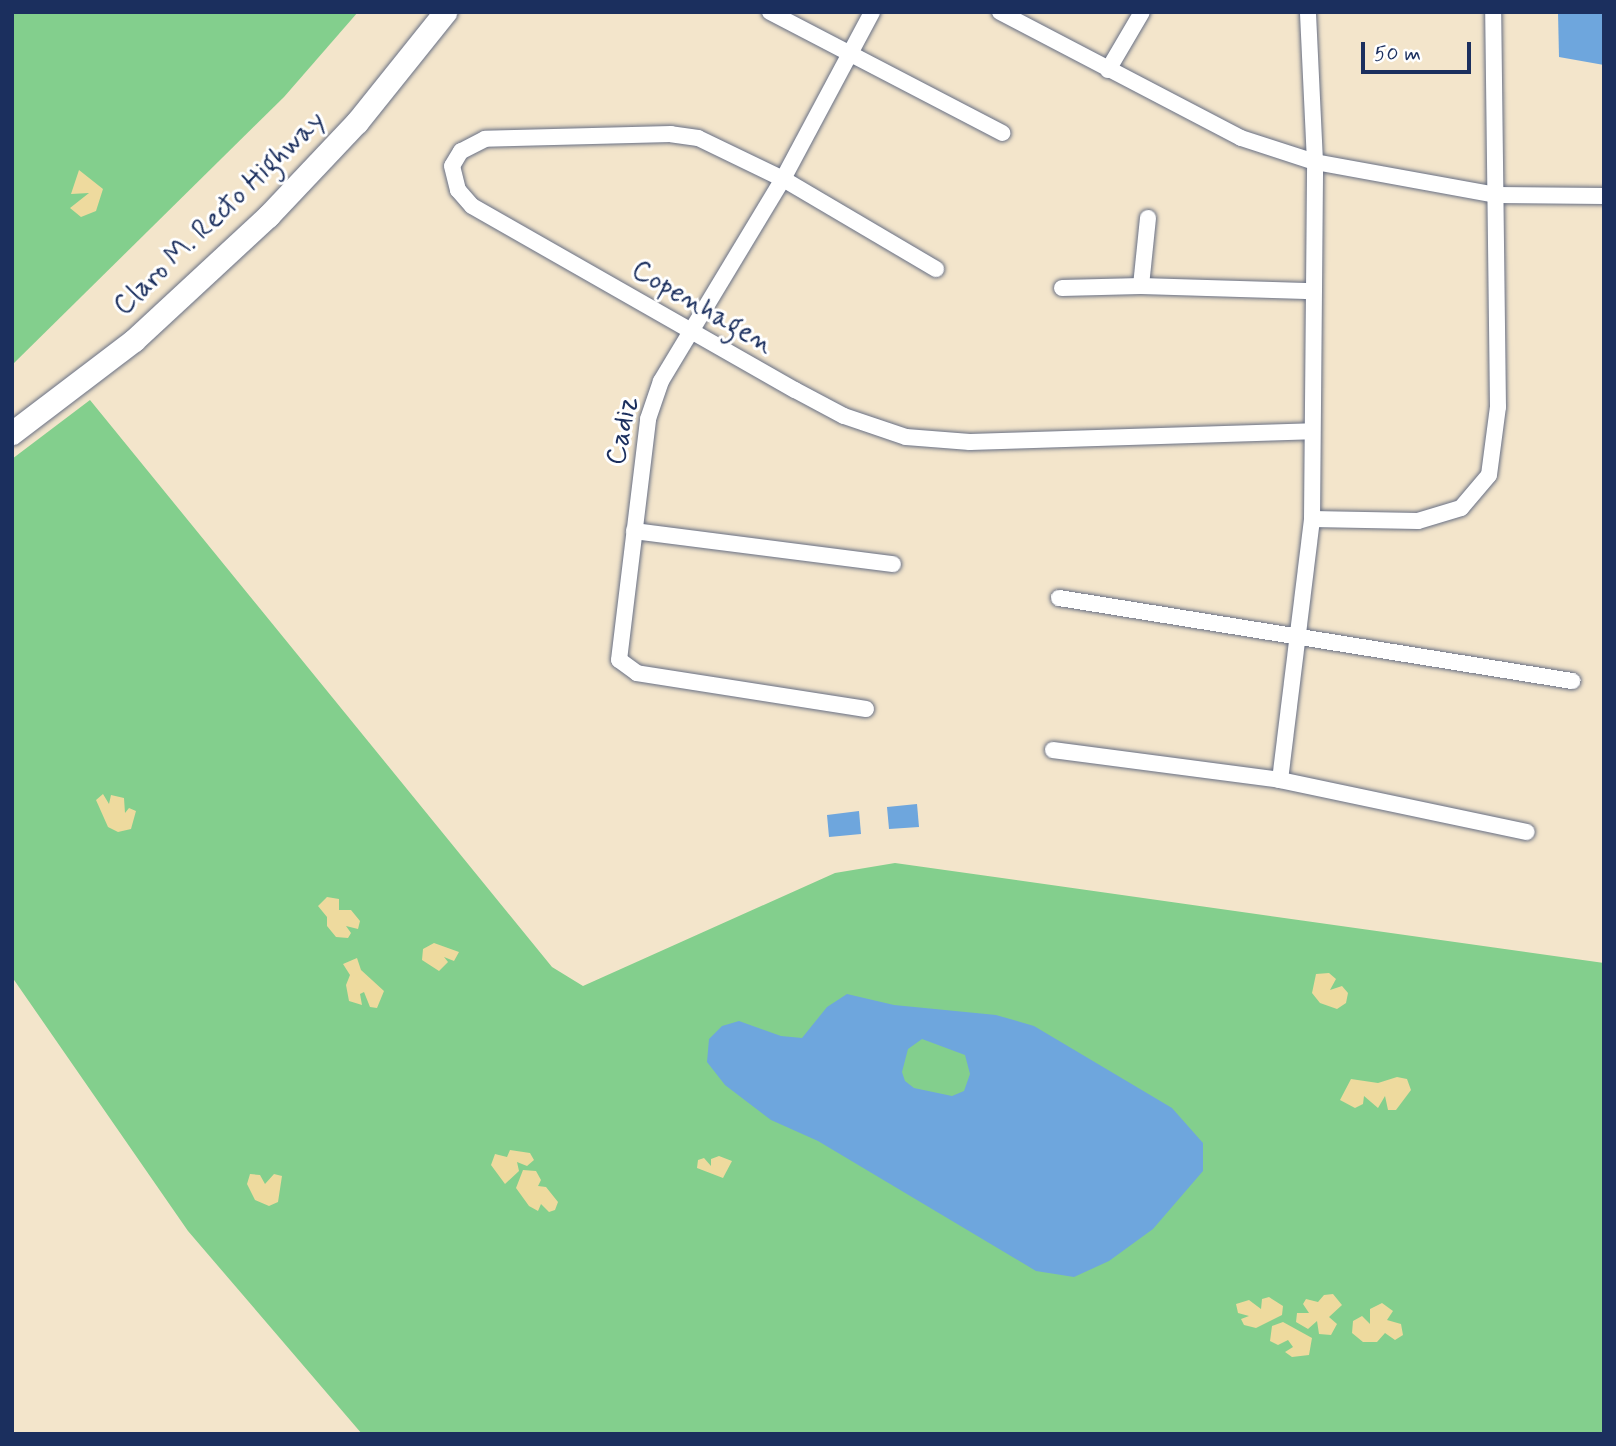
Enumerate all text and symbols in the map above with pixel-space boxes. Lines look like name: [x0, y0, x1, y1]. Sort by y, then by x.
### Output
scale bar: [1364, 28, 1474, 72]
text: 50 m: [1374, 40, 1421, 68]
street label: Claro M. Recto Highway: [109, 106, 331, 322]
street label: Copenhagen: [625, 254, 779, 362]
street label: Cadiz: [600, 394, 646, 468]

